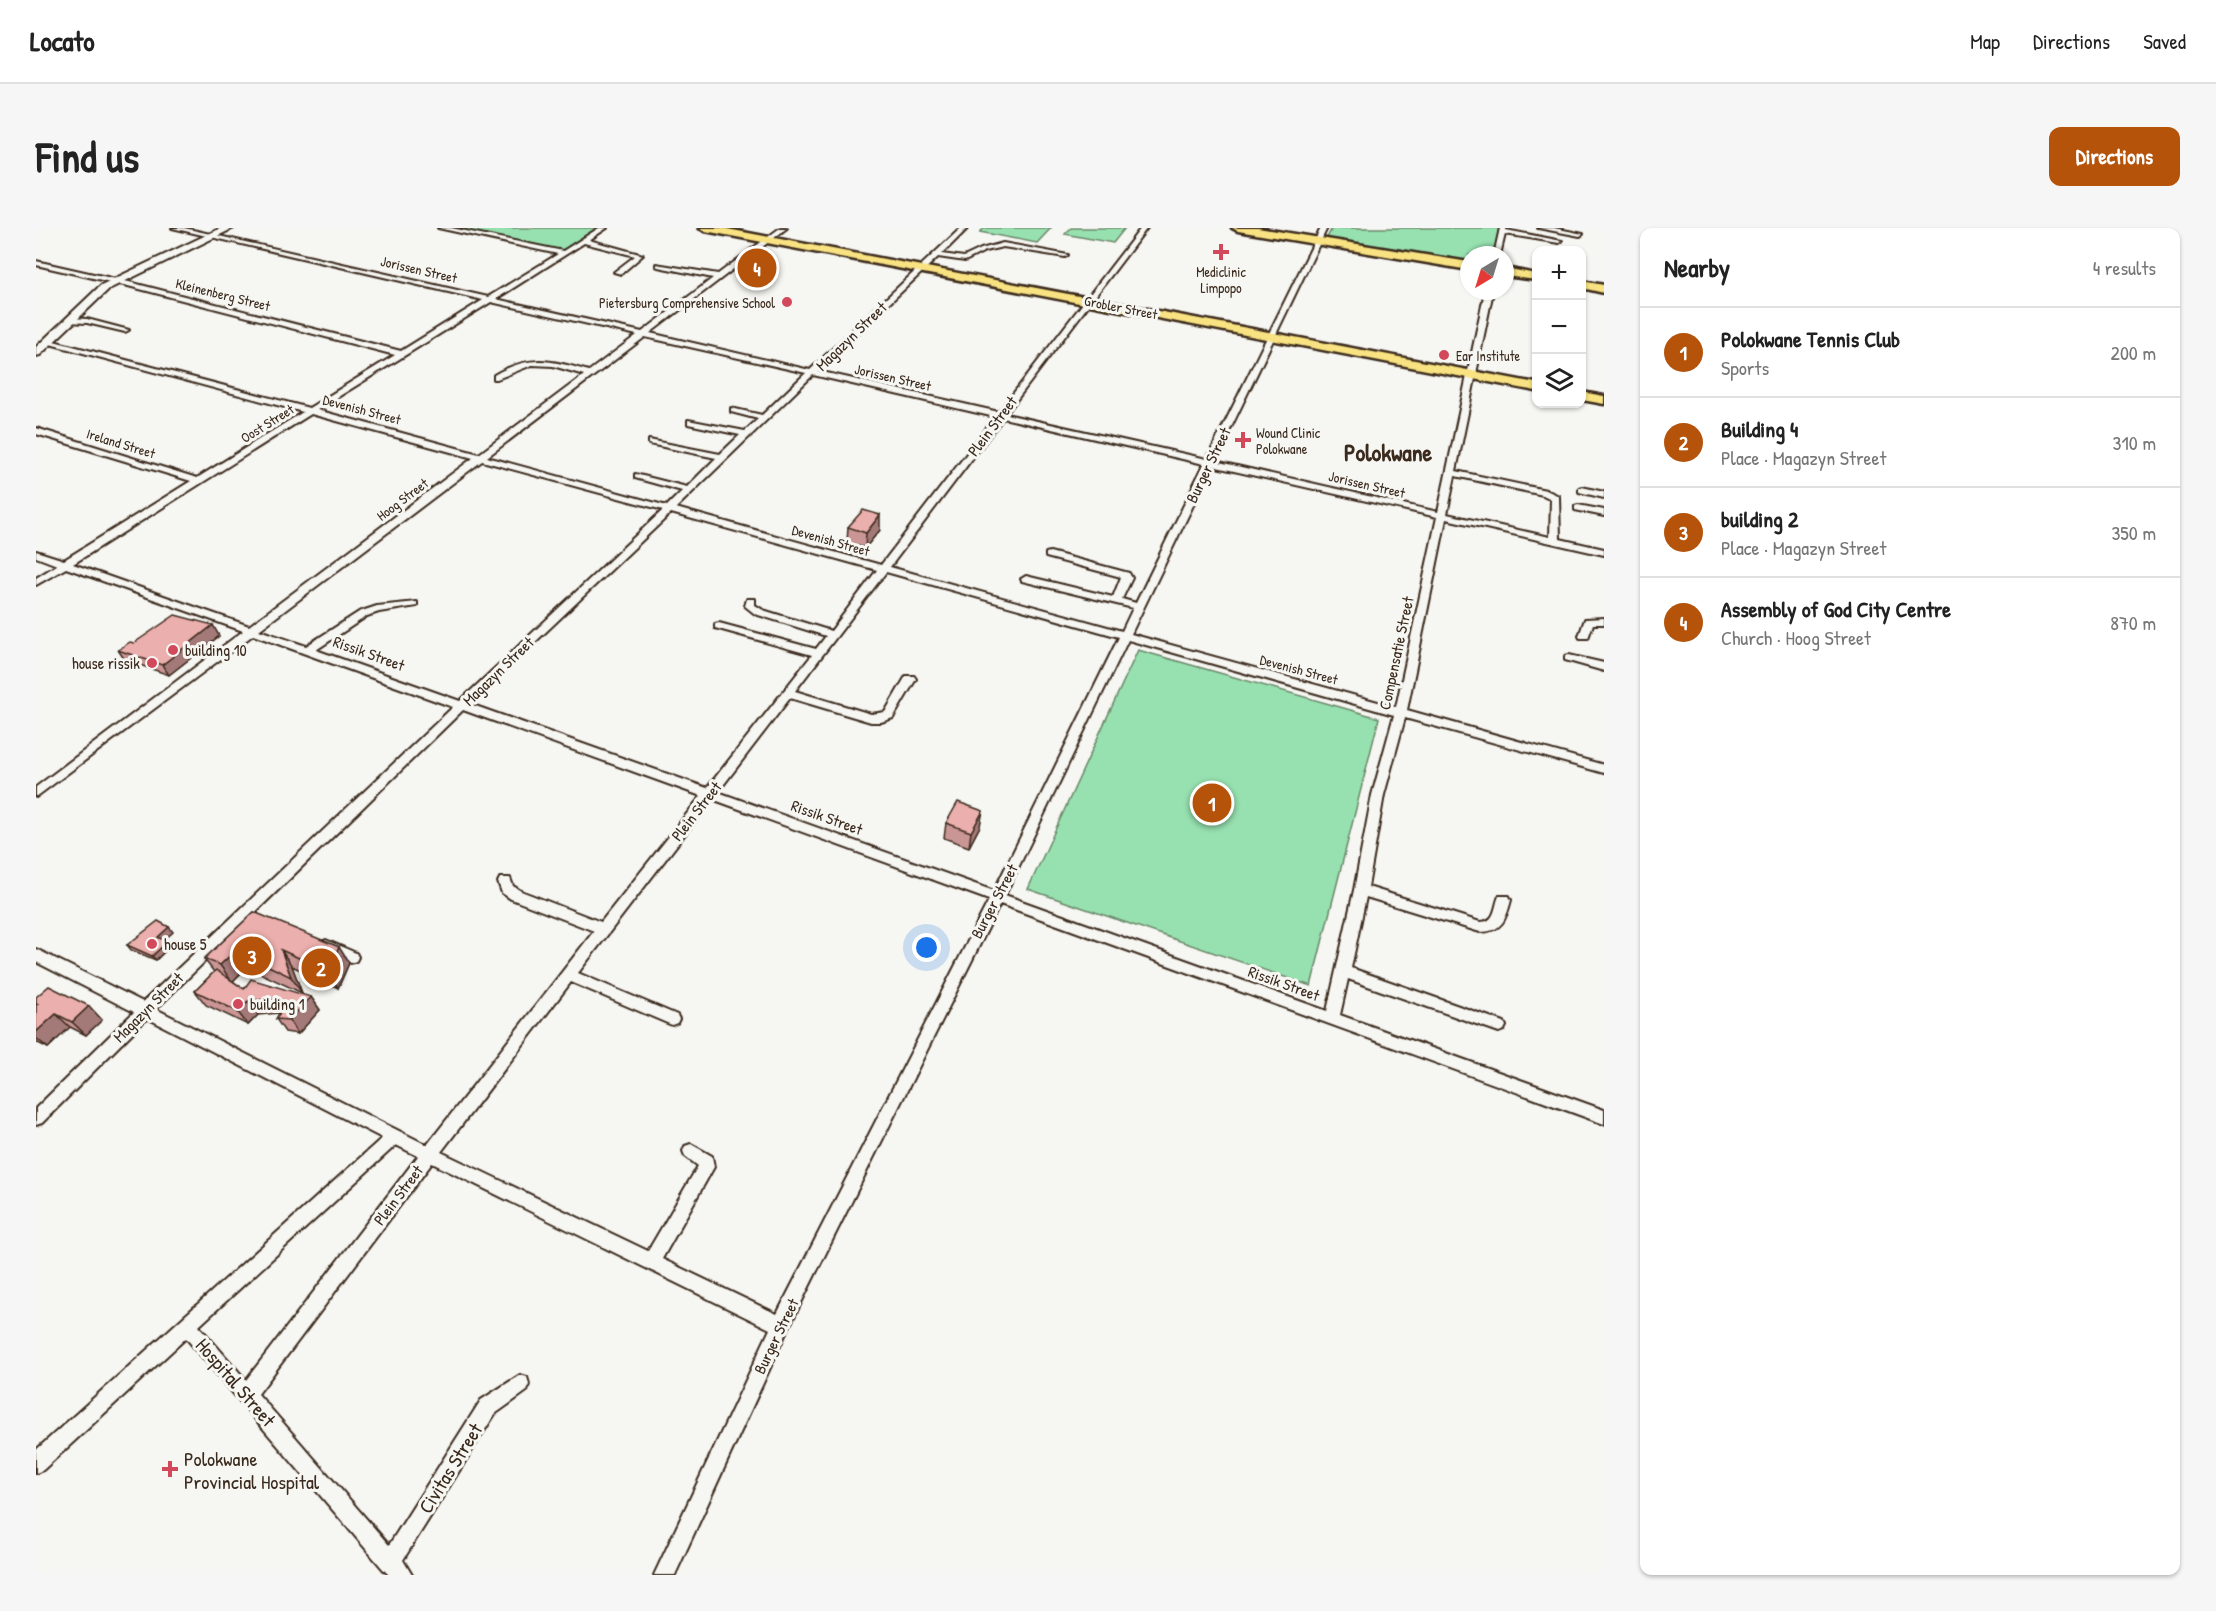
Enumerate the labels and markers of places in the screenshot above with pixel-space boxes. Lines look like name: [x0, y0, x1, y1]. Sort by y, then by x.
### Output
marker: Mediclinic Limpopo: [1212, 243, 1230, 261]
pin: 4: [738, 246, 776, 291]
place label: Mediclinic Limpopo: [1196, 262, 1246, 298]
place label: Pietersburg Comprehensive School: [599, 293, 775, 313]
marker: Pietersburg Comprehensive School: [780, 295, 794, 309]
place label: Ear Institute: [1456, 346, 1520, 365]
marker: Ear Institute: [1437, 348, 1451, 362]
place label: Wound Clinic Polokwane: [1256, 423, 1321, 458]
marker: Wound Clinic Polokwane: [1234, 431, 1252, 449]
place label: building 10: [185, 639, 247, 661]
marker: building 10: [166, 643, 180, 657]
place label: house rissik: [72, 652, 140, 674]
marker: house rissik: [145, 656, 159, 670]
pin: 1: [1192, 780, 1232, 826]
place label: house 5: [164, 933, 207, 955]
pin: 3: [232, 934, 272, 978]
marker: house 5: [145, 937, 159, 951]
pin: 2: [302, 946, 340, 990]
place label: building 1: [250, 993, 305, 1015]
marker: building 1: [231, 997, 245, 1011]
place label: Polokwane Provincial Hospital: [184, 1445, 320, 1495]
marker: Polokwane Provincial Hospital: [161, 1460, 179, 1478]

